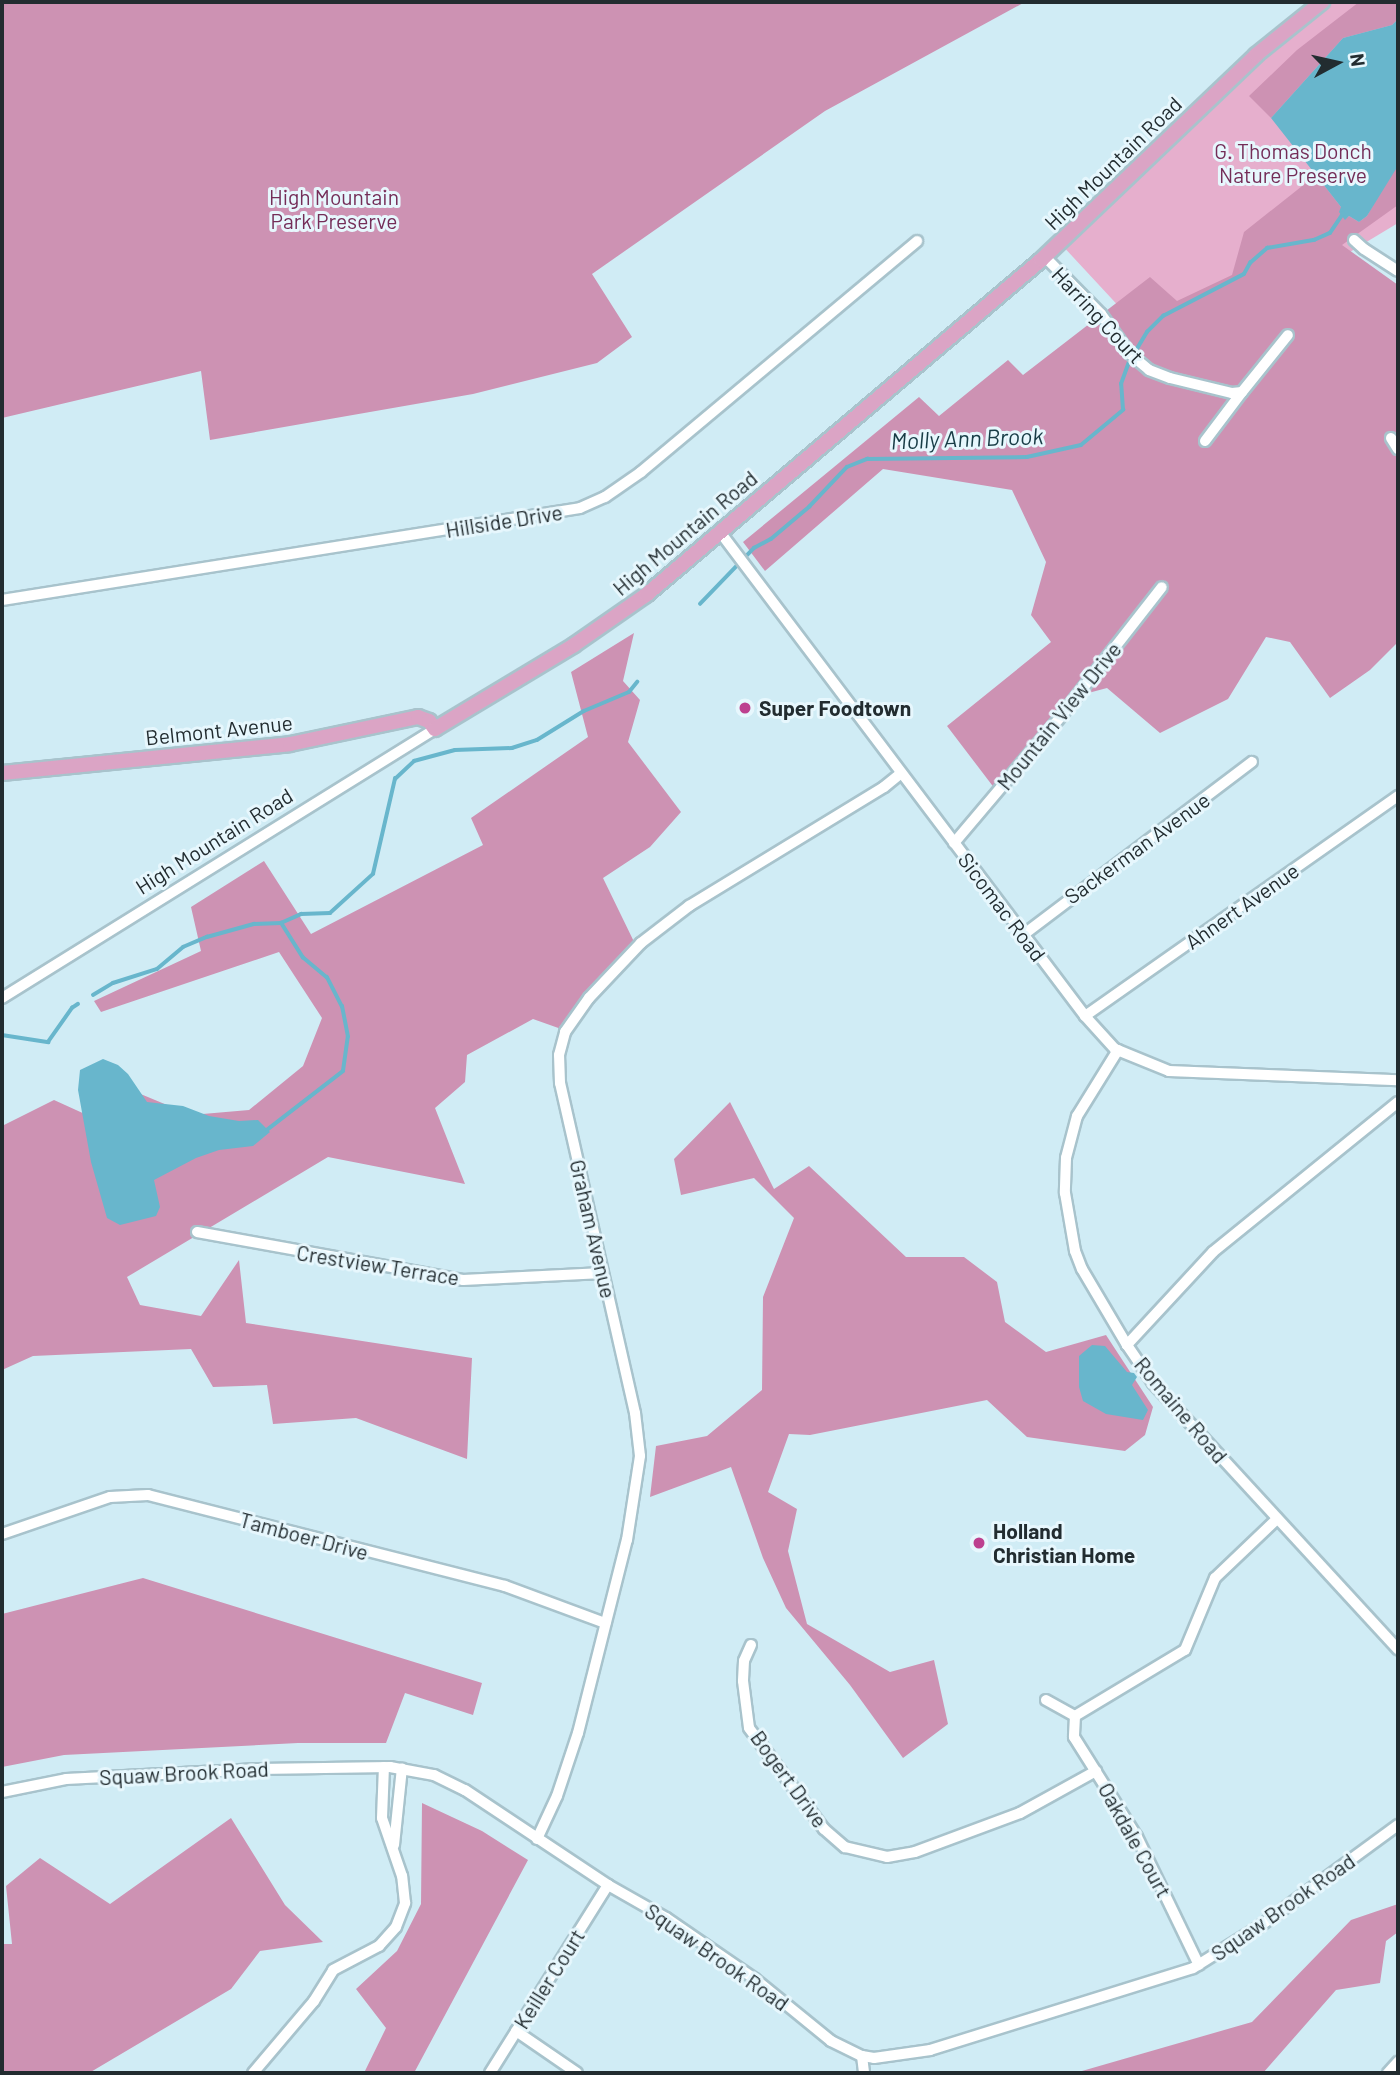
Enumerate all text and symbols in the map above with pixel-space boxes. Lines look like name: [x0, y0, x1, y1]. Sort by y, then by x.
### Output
north arrow: [1302, 28, 1372, 98]
text: N: [1346, 52, 1371, 68]
street label: High Mountain Road: [1039, 91, 1187, 235]
park label: G. Thomas Donch Nature Preserve: [1214, 138, 1372, 188]
park label: High Mountain Park Preserve: [269, 184, 399, 234]
street label: Harring Court: [1047, 261, 1149, 369]
water label: Molly Ann Brook: [890, 422, 1044, 454]
street label: High Mountain Road: [608, 465, 762, 601]
street label: Hillside Drive: [444, 499, 564, 543]
street label: Mountain View Drive: [992, 637, 1126, 795]
place label: Super Foodtown: [759, 695, 911, 721]
marker: Super Foodtown: [737, 700, 753, 716]
street label: Belmont Avenue: [144, 710, 294, 750]
street label: High Mountain Road: [131, 782, 297, 900]
street label: Sackerman Avenue: [1060, 787, 1214, 909]
street label: Sicomac Road: [953, 848, 1051, 966]
street label: Ahnert Avenue: [1180, 858, 1304, 954]
street label: Graham Avenue: [565, 1157, 621, 1301]
street label: Crestview Terrace: [295, 1240, 461, 1290]
street label: Romaine Road: [1129, 1352, 1233, 1468]
street label: Tamboer Drive: [237, 1507, 371, 1565]
place label: Holland Christian Home: [993, 1518, 1135, 1568]
marker: Holland Christian Home: [971, 1535, 987, 1551]
street label: Bogert Drive: [745, 1726, 833, 1832]
street label: Squaw Brook Road: [99, 1756, 269, 1790]
street label: Oakdale Court: [1093, 1778, 1177, 1902]
street label: Squaw Brook Road: [1206, 1848, 1360, 1966]
street label: Squaw Brook Road: [640, 1898, 794, 2016]
street label: Keiller Court: [508, 1925, 590, 2033]

